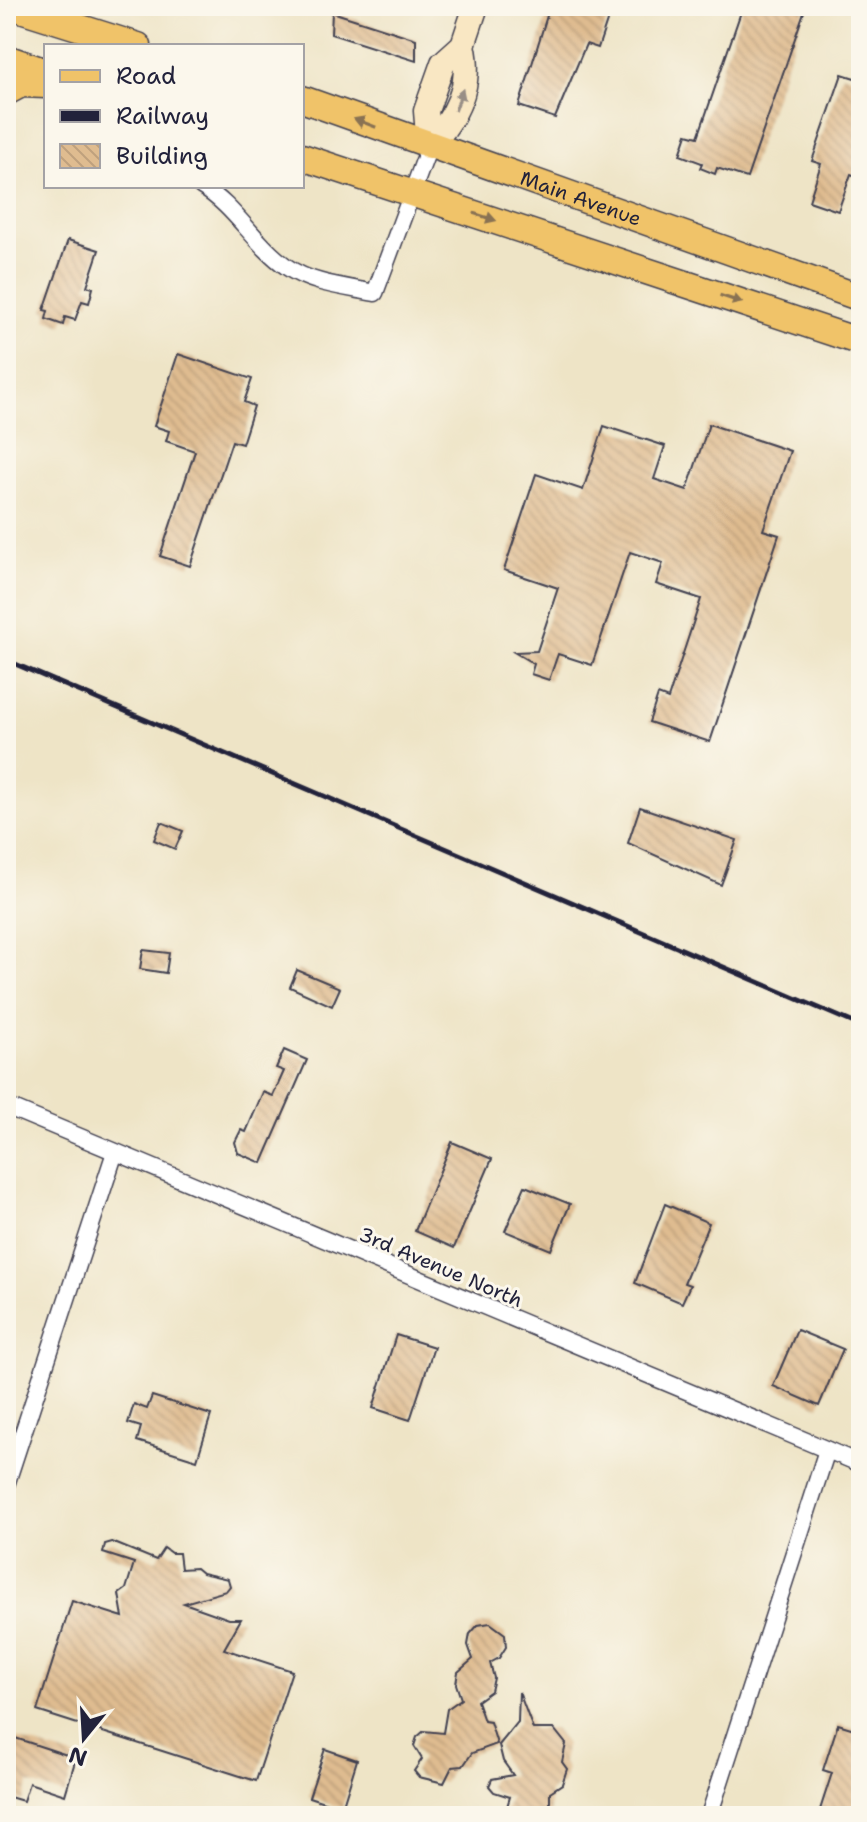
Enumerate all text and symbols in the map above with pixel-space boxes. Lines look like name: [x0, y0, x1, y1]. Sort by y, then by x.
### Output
legend: [44, 44, 304, 188]
text: Road: [116, 60, 176, 92]
one-way arrow: [453, 87, 465, 111]
text: Railway: [116, 100, 209, 132]
one-way arrow: [353, 116, 377, 129]
text: Building: [116, 140, 208, 172]
street label: Main Avenue: [517, 165, 645, 232]
one-way arrow: [473, 211, 497, 223]
one-way arrow: [719, 293, 743, 306]
street label: 3rd Avenue North: [355, 1221, 527, 1313]
north arrow: [44, 1698, 124, 1778]
text: N: [65, 1740, 91, 1773]

